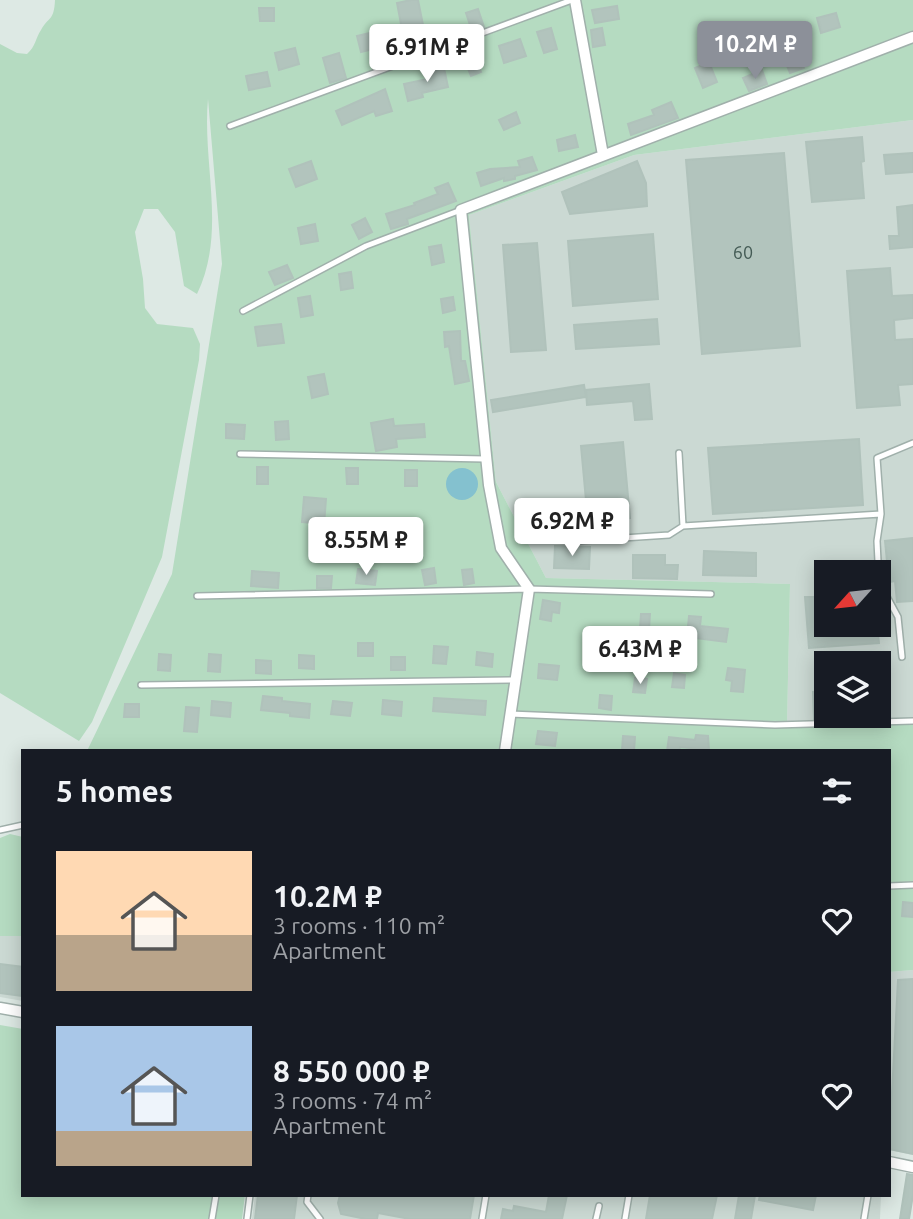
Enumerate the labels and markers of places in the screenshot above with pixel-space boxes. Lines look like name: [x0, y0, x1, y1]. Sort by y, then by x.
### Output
pin: 10.2M ₽: [690, 22, 820, 81]
pin: 6.91M ₽: [362, 24, 492, 84]
pin: 6.92M ₽: [507, 498, 637, 558]
pin: 8.55M ₽: [301, 518, 431, 577]
pin: 6.43M ₽: [575, 626, 705, 686]

